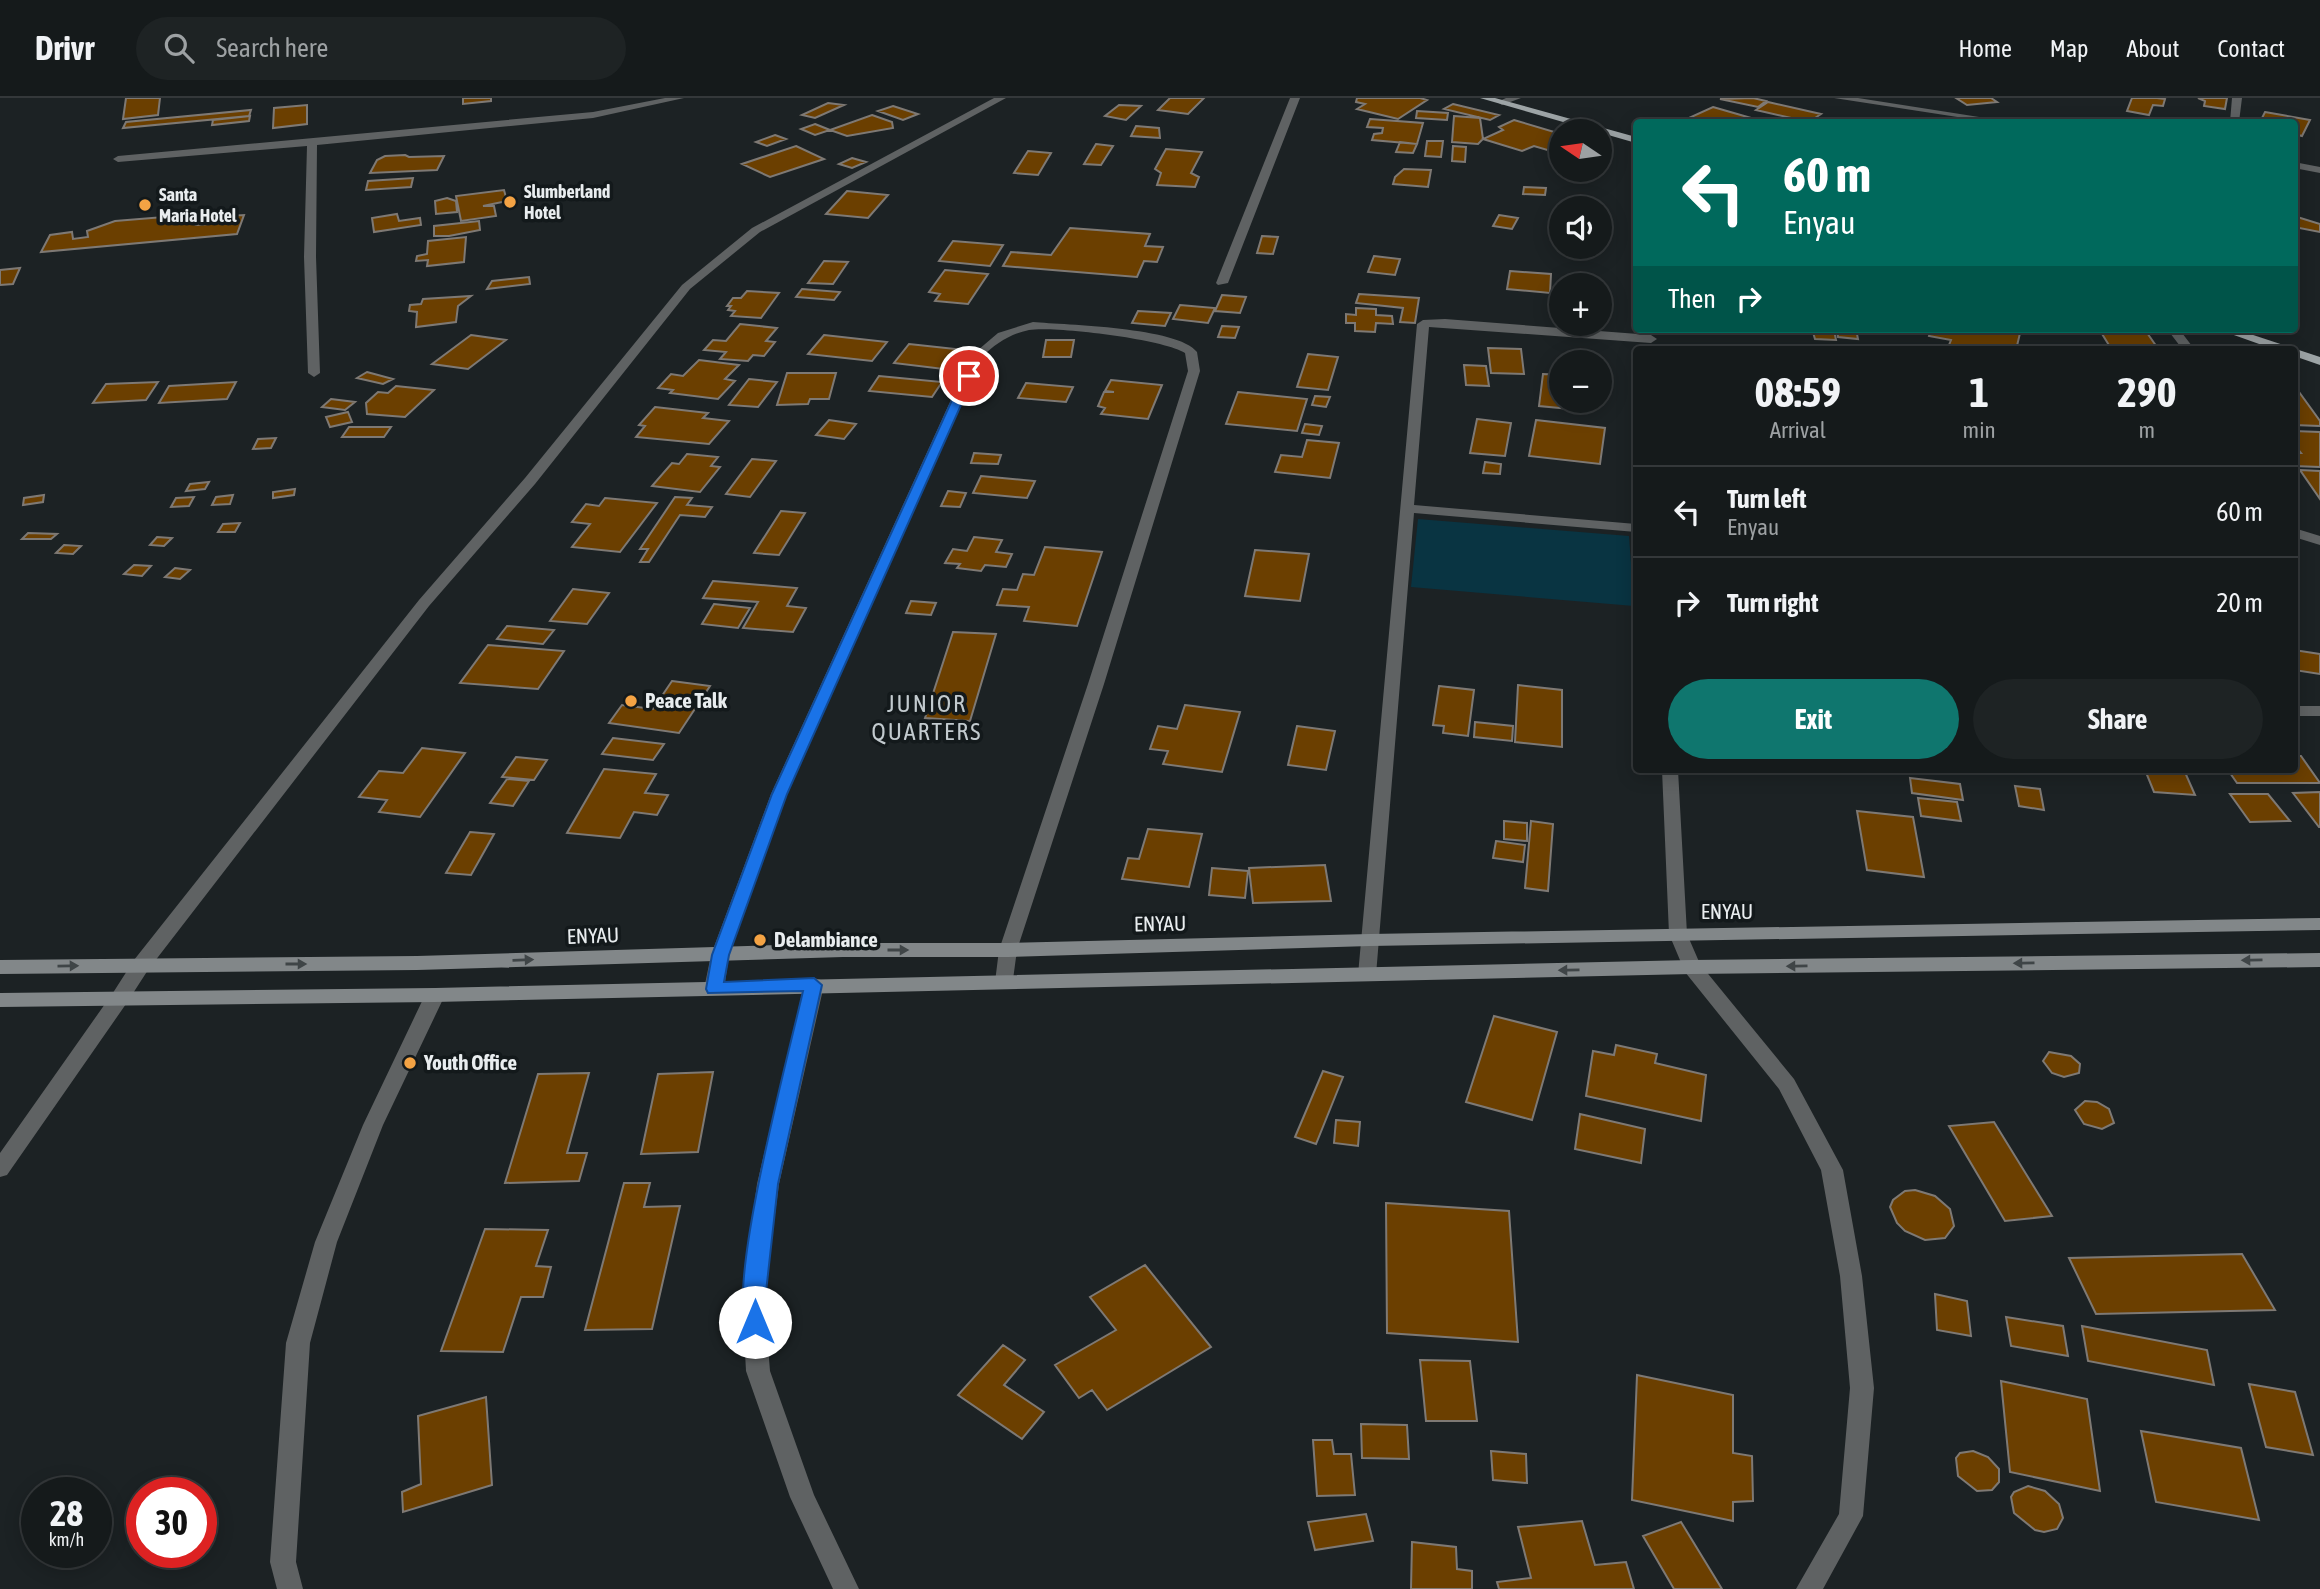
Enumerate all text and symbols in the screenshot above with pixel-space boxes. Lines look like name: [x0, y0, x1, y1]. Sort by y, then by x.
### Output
search box: [136, 17, 626, 80]
text: Drivr: [35, 29, 94, 67]
icon: search: [160, 29, 198, 67]
text: Search here: [216, 33, 328, 63]
text: Home: [1958, 35, 2012, 62]
text: Map: [2050, 35, 2088, 62]
text: About: [2126, 35, 2179, 62]
text: Contact: [2217, 35, 2285, 62]
north arrow: [1549, 119, 1612, 182]
map controls: [1549, 119, 1612, 413]
text: 60 m: [1783, 146, 1871, 202]
icon: left: [1668, 147, 1759, 238]
place label: Slumberland Hotel: [524, 181, 610, 223]
place label: Santa Maria Hotel: [159, 184, 237, 226]
marker: Slumberland Hotel: [502, 194, 518, 210]
button: sound: [1549, 196, 1612, 259]
marker: Santa Maria Hotel: [137, 197, 153, 213]
text: Enyau: [1783, 204, 1855, 241]
button: +: [1549, 273, 1612, 336]
icon: right: [1730, 280, 1768, 318]
text: Then: [1668, 284, 1716, 314]
pin: [939, 346, 999, 406]
button: −: [1549, 350, 1612, 413]
icon: arrive: [950, 357, 988, 395]
text: 08:59: [1755, 368, 1841, 416]
text: 1: [1969, 368, 1989, 416]
text: 290: [2117, 368, 2176, 416]
text: Arrival: [1770, 417, 1826, 443]
text: min: [1963, 417, 1996, 443]
text: m: [2139, 417, 2155, 443]
text: Turn left: [1727, 484, 1807, 514]
icon: left: [1668, 493, 1706, 531]
text: 60 m: [2216, 497, 2263, 527]
text: Enyau: [1727, 514, 1779, 540]
icon: right: [1668, 584, 1706, 622]
text: Turn right: [1727, 588, 1818, 618]
text: 20 m: [2216, 588, 2263, 618]
button: Exit: [1668, 679, 1959, 759]
button: Share: [1973, 679, 2263, 759]
place label: Peace Talk: [645, 688, 728, 712]
district label: JUNIOR QUARTERS: [872, 690, 982, 745]
marker: Peace Talk: [623, 693, 639, 709]
street label: ENYAU: [1701, 899, 1753, 923]
street label: ENYAU: [1134, 911, 1186, 935]
street label: ENYAU: [566, 922, 620, 948]
place label: Delambiance: [774, 927, 878, 951]
marker: Delambiance: [752, 932, 768, 948]
one-way arrow: [887, 944, 909, 956]
one-way arrow: [512, 955, 534, 966]
one-way arrow: [2241, 955, 2263, 966]
one-way arrow: [285, 958, 307, 970]
one-way arrow: [2013, 958, 2035, 969]
one-way arrow: [57, 960, 79, 972]
one-way arrow: [1786, 961, 1808, 972]
one-way arrow: [1558, 964, 1580, 976]
place label: Youth Office: [423, 1050, 517, 1074]
marker: Youth Office: [402, 1055, 418, 1071]
position arrow: [718, 1285, 792, 1359]
speed limit sign: 30: [126, 1477, 217, 1568]
text: 28: [50, 1493, 83, 1533]
text: km/h: [49, 1529, 84, 1550]

